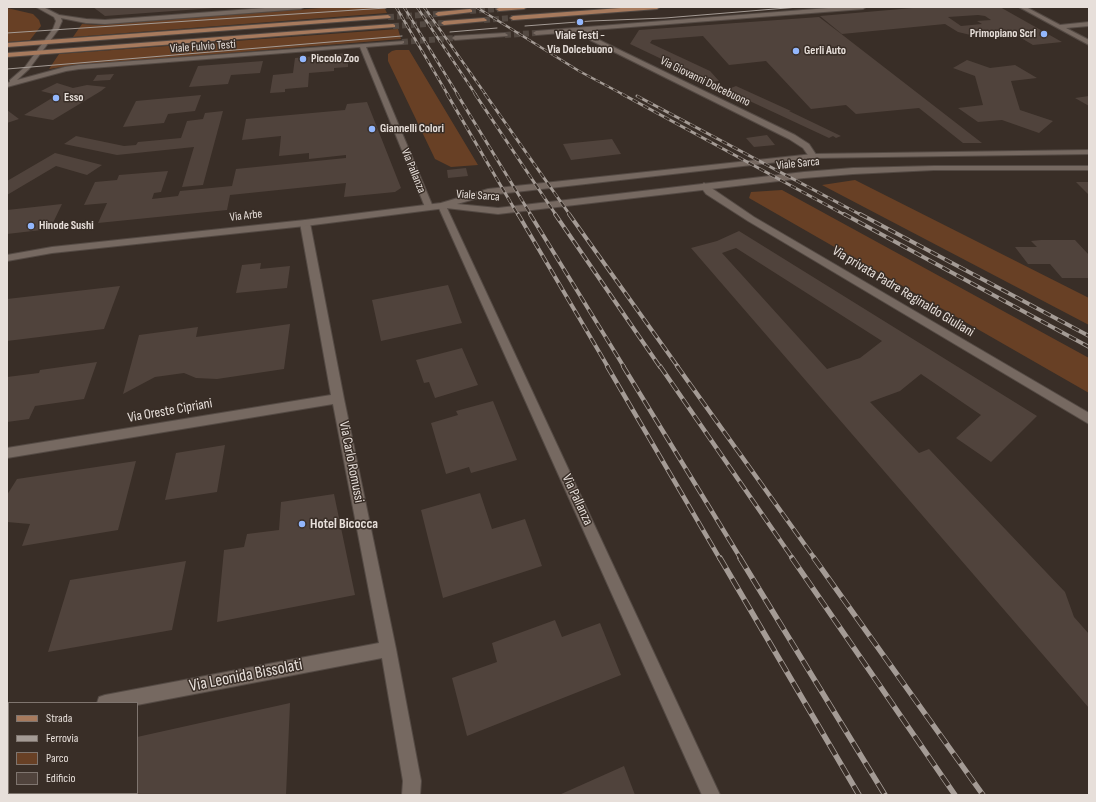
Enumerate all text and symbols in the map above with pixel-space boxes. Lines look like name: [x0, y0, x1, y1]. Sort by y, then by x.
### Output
marker: Viale Testi - Via Dolcebuono: [575, 17, 585, 27]
place label: Primopiano Scrl: [970, 27, 1036, 41]
place label: Viale Testi - Via Dolcebuono: [547, 29, 613, 57]
marker: Primopiano Scrl: [1039, 29, 1049, 39]
street label: Viale Fulvio Testi: [170, 38, 236, 56]
place label: Gerli Auto: [804, 44, 846, 58]
marker: Gerli Auto: [791, 46, 801, 56]
place label: Piccolo Zoo: [311, 52, 359, 66]
marker: Piccolo Zoo: [298, 54, 308, 64]
street label: Via Giovanni Dolcebuono: [658, 54, 752, 110]
place label: Esso: [64, 91, 84, 105]
marker: Esso: [51, 93, 61, 103]
place label: Giannelli Colori: [380, 122, 444, 136]
marker: Giannelli Colori: [367, 124, 377, 134]
street label: Via Pallanza: [398, 147, 428, 195]
street label: Viale Sarca: [776, 155, 820, 173]
street label: Viale Sarca: [456, 187, 500, 205]
street label: Via Arbe: [229, 207, 263, 225]
place label: Hinode Sushi: [39, 219, 94, 233]
marker: Hinode Sushi: [26, 221, 36, 231]
street label: Via privata Padre Reginaldo Giuliani: [829, 243, 977, 341]
street label: Via Oreste Cipriani: [126, 395, 214, 427]
street label: Via Carlo Romussi: [335, 420, 367, 504]
street label: Via Pallanza: [558, 472, 596, 528]
place label: Hotel Bicocca: [310, 516, 378, 532]
marker: Hotel Bicocca: [297, 519, 307, 529]
street label: Via Leonida Bissolati: [188, 655, 304, 697]
legend: [8, 702, 138, 794]
text: Strada: [46, 711, 72, 726]
text: Ferrovia: [46, 731, 78, 746]
text: Parco: [46, 751, 69, 766]
text: Edificio: [46, 771, 75, 786]

